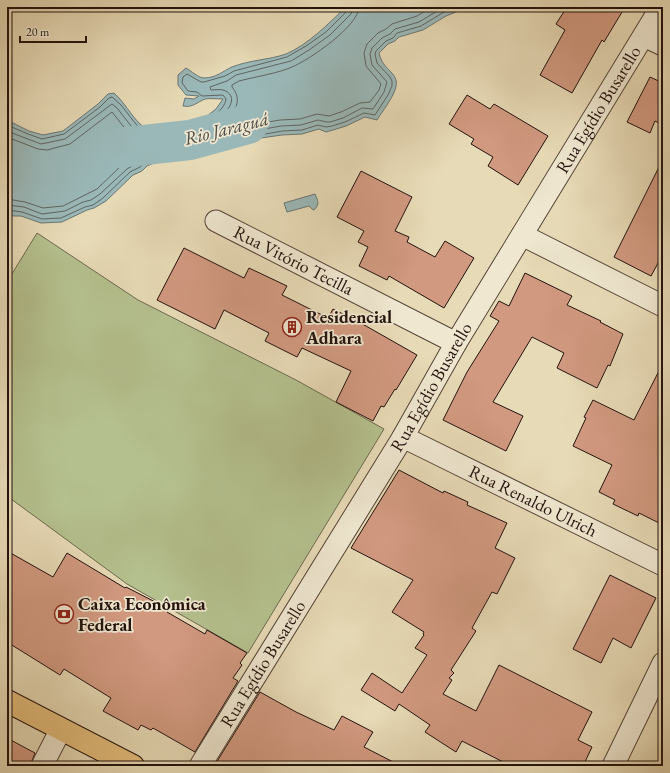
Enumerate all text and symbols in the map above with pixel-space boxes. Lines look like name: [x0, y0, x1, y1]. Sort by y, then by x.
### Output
scale bar: [20, 18, 86, 44]
text: 20 m: [26, 24, 50, 40]
street label: Rua Egídio Busarello: [550, 41, 646, 177]
water label: Rio Jaraguá: [181, 106, 272, 151]
street label: Rua Vitório Tecilla: [230, 220, 358, 300]
place label: Residencial Adhara: [305, 305, 392, 349]
building icon: Residencial Adhara: [281, 316, 303, 338]
street label: Rua Egídio Busarello: [385, 318, 477, 456]
street label: Rua Renaldo Ulrich: [465, 459, 601, 542]
place label: Caixa Econômica Federal: [78, 592, 206, 636]
street label: Rua Egídio Busarello: [215, 596, 311, 731]
bank icon: Caixa Econômica Federal: [53, 603, 75, 625]

